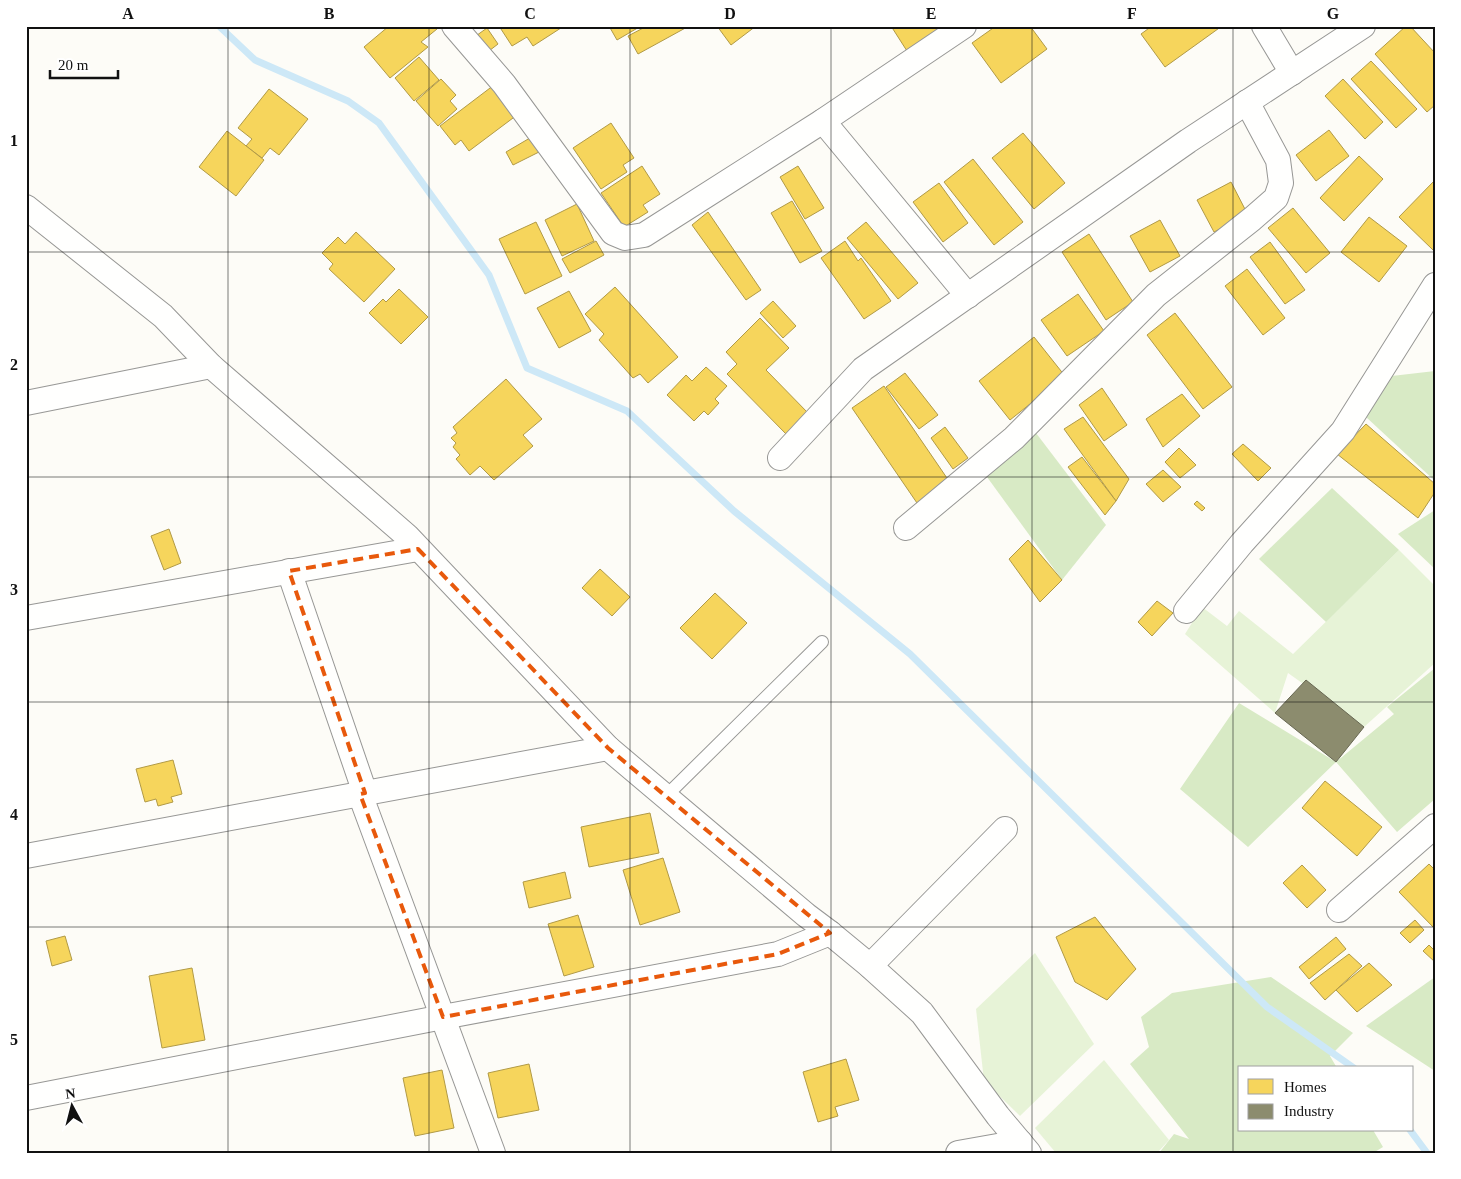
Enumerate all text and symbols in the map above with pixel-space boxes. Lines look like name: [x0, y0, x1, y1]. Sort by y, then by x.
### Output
text: A: [122, 5, 134, 22]
text: B: [324, 5, 335, 22]
text: C: [524, 5, 536, 22]
text: D: [724, 5, 736, 22]
text: E: [926, 5, 936, 22]
text: F: [1127, 5, 1137, 22]
text: G: [1327, 5, 1340, 22]
scale bar: [50, 48, 118, 80]
text: 20 m: [58, 57, 89, 73]
text: 1: [10, 132, 18, 149]
text: 2: [10, 356, 18, 373]
text: 3: [10, 581, 18, 598]
text: 4: [10, 806, 18, 823]
text: 5: [10, 1031, 18, 1048]
legend: [1238, 1066, 1414, 1132]
text: Homes: [1284, 1079, 1327, 1095]
north arrow: [48, 1082, 98, 1132]
text: N: [65, 1086, 76, 1102]
text: Industry: [1284, 1103, 1334, 1119]

